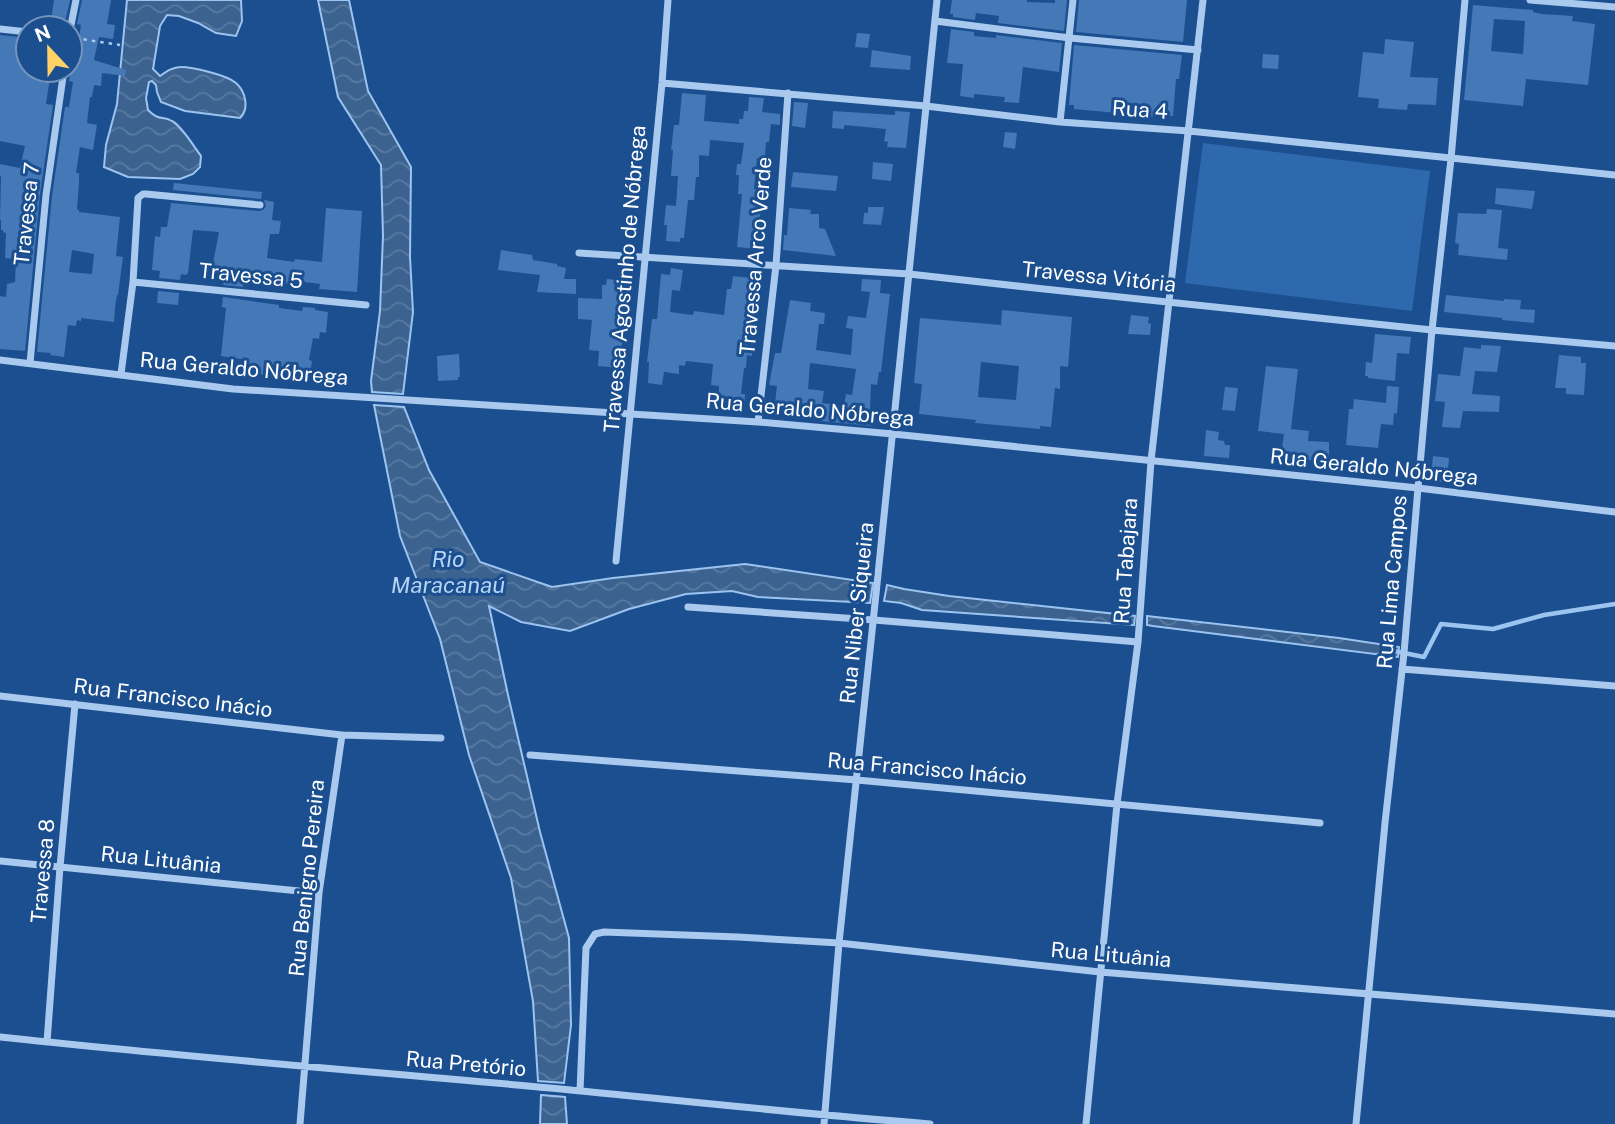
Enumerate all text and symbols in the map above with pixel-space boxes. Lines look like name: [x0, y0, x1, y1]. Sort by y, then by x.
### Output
north arrow: [14, 14, 84, 84]
text: N: [32, 20, 54, 46]
street label: Rua 4: [1111, 95, 1169, 124]
street label: Travessa Agostinho de Nóbrega: [599, 124, 650, 434]
street label: Travessa Arco Verde: [734, 156, 777, 356]
street label: Travessa 7: [9, 161, 44, 267]
street label: Travessa Vitória: [1021, 256, 1177, 297]
street label: Travessa 5: [198, 258, 304, 293]
street label: Rua Geraldo Nóbrega: [139, 347, 349, 390]
street label: Rua Geraldo Nóbrega: [705, 388, 915, 431]
street label: Rua Geraldo Nóbrega: [1269, 443, 1479, 490]
street label: Rua Lima Campos: [1371, 494, 1412, 670]
street label: Rua Tabajara: [1109, 497, 1142, 625]
street label: Rua Niber Siqueira: [835, 521, 878, 705]
water label: Rio Maracanaú: [391, 545, 505, 598]
street label: Rua Francisco Inácio: [72, 673, 274, 722]
street label: Rua Francisco Inácio: [826, 747, 1028, 790]
street label: Rua Benigno Pereira: [284, 778, 329, 978]
street label: Travessa 8: [25, 818, 60, 924]
street label: Rua Lituânia: [100, 841, 223, 878]
street label: Rua Lituânia: [1050, 937, 1172, 972]
street label: Rua Pretório: [405, 1046, 527, 1081]

